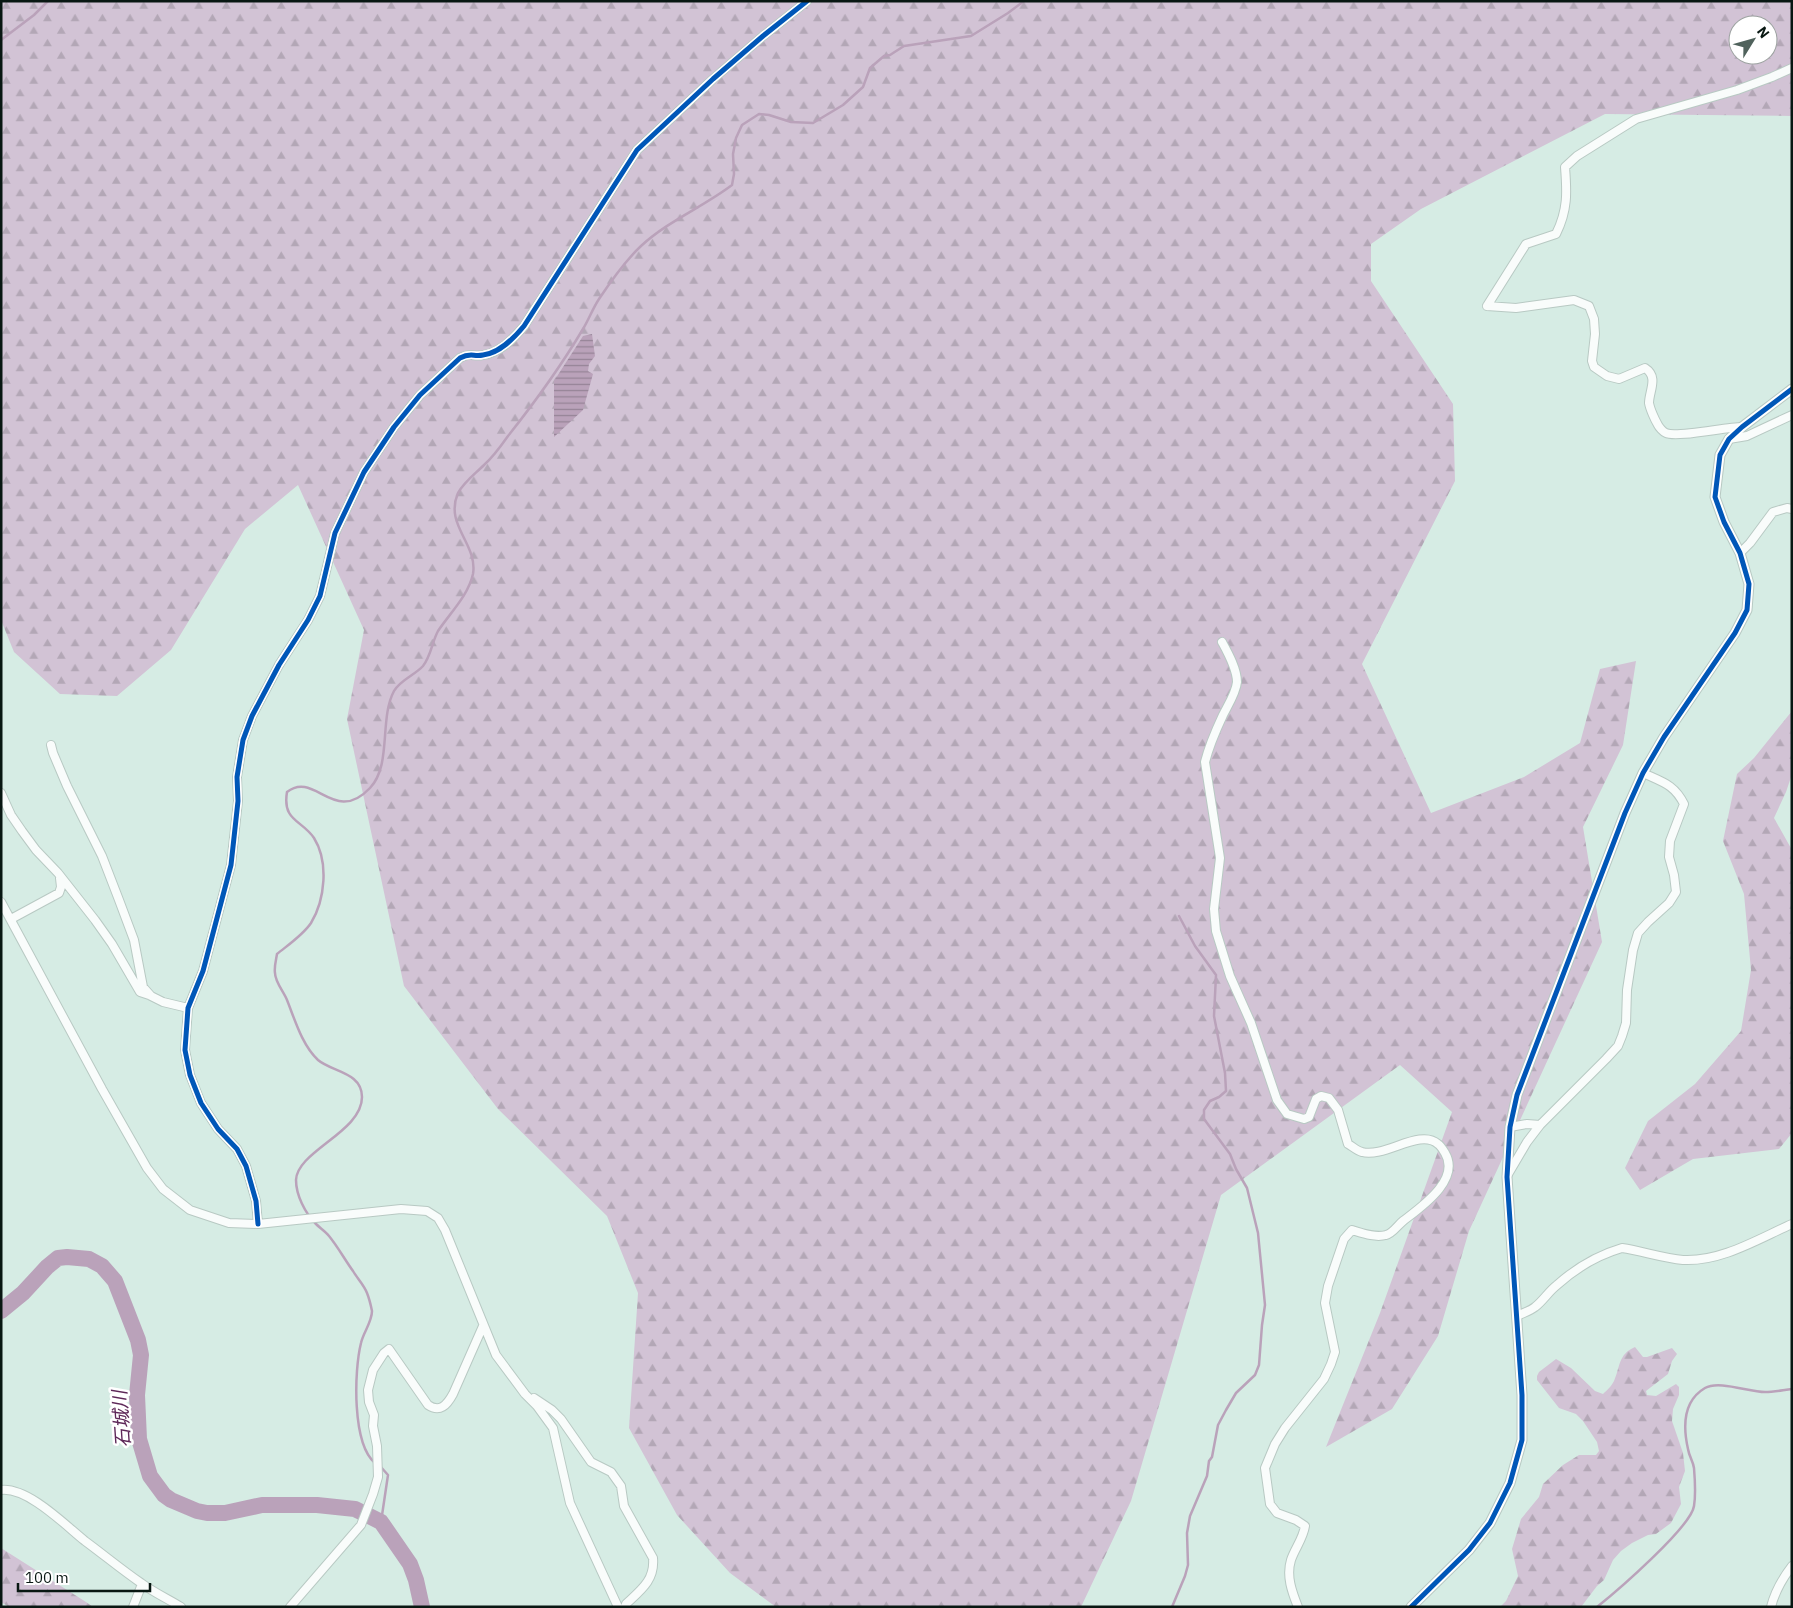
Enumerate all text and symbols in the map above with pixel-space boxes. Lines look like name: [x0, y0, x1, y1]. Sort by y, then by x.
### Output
north arrow: [1728, 15, 1778, 65]
text: N: [1753, 23, 1774, 42]
water label: 石城川: [107, 1388, 135, 1448]
scale bar: [18, 1560, 150, 1592]
text: 100 m: [25, 1568, 69, 1587]

